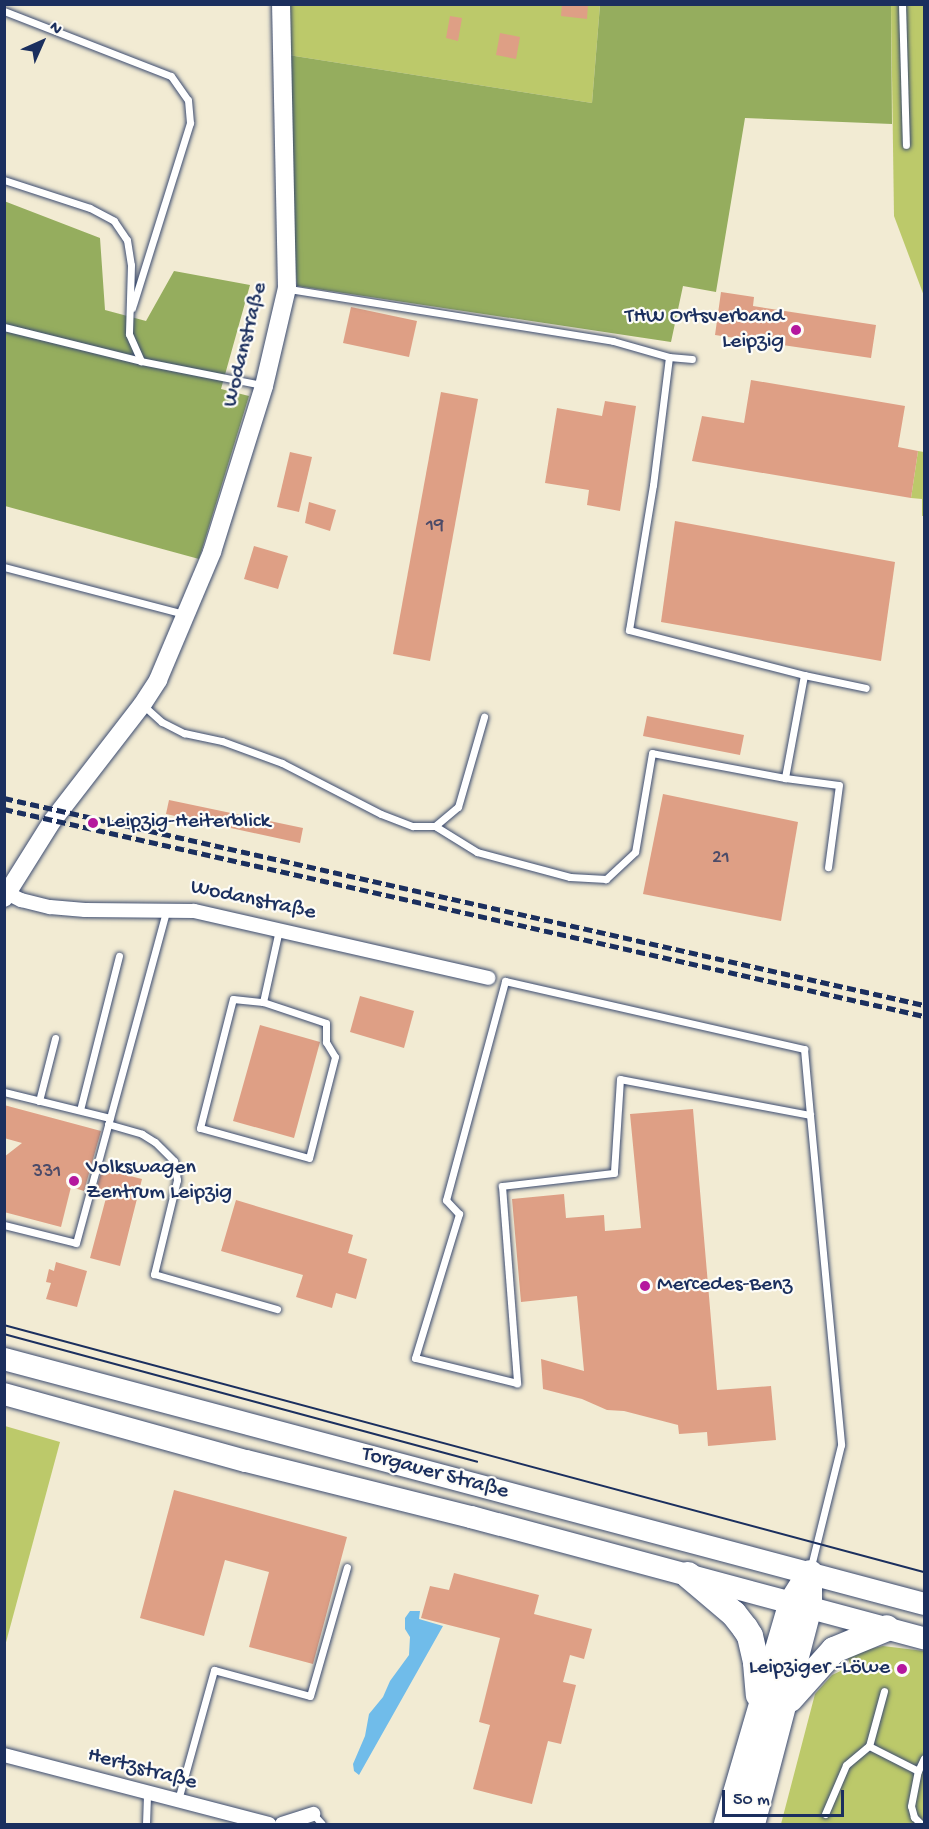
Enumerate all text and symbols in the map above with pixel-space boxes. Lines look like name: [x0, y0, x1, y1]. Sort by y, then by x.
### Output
north arrow: [12, 12, 72, 72]
text: N: [45, 18, 65, 39]
street label: Wodanstraße: [218, 280, 274, 410]
place label: THW Ortsverband Leipzig: [625, 304, 784, 356]
marker: THW Ortsverband Leipzig: [789, 323, 803, 337]
house number: 19: [426, 514, 444, 538]
place label: Leipzig-Heiterblick: [106, 810, 270, 836]
marker: Leipzig-Heiterblick: [84, 814, 102, 832]
house number: 21: [712, 846, 730, 870]
street label: Wodanstraße: [188, 875, 318, 927]
place label: Volkswagen Zentrum Leipzig: [86, 1155, 232, 1206]
house number: 331: [33, 1160, 61, 1184]
marker: Volkswagen Zentrum Leipzig: [67, 1174, 81, 1188]
place label: Mercedes-Benz: [657, 1273, 792, 1299]
marker: Mercedes-Benz: [638, 1279, 652, 1293]
street label: Torgauer Straße: [359, 1442, 511, 1506]
place label: Leipziger -Löwe: [749, 1656, 890, 1682]
marker: Leipziger -Löwe: [895, 1662, 909, 1676]
street label: Hertzstraße: [84, 1743, 200, 1797]
scale bar: [725, 1778, 846, 1816]
text: 50 m: [733, 1790, 770, 1811]

